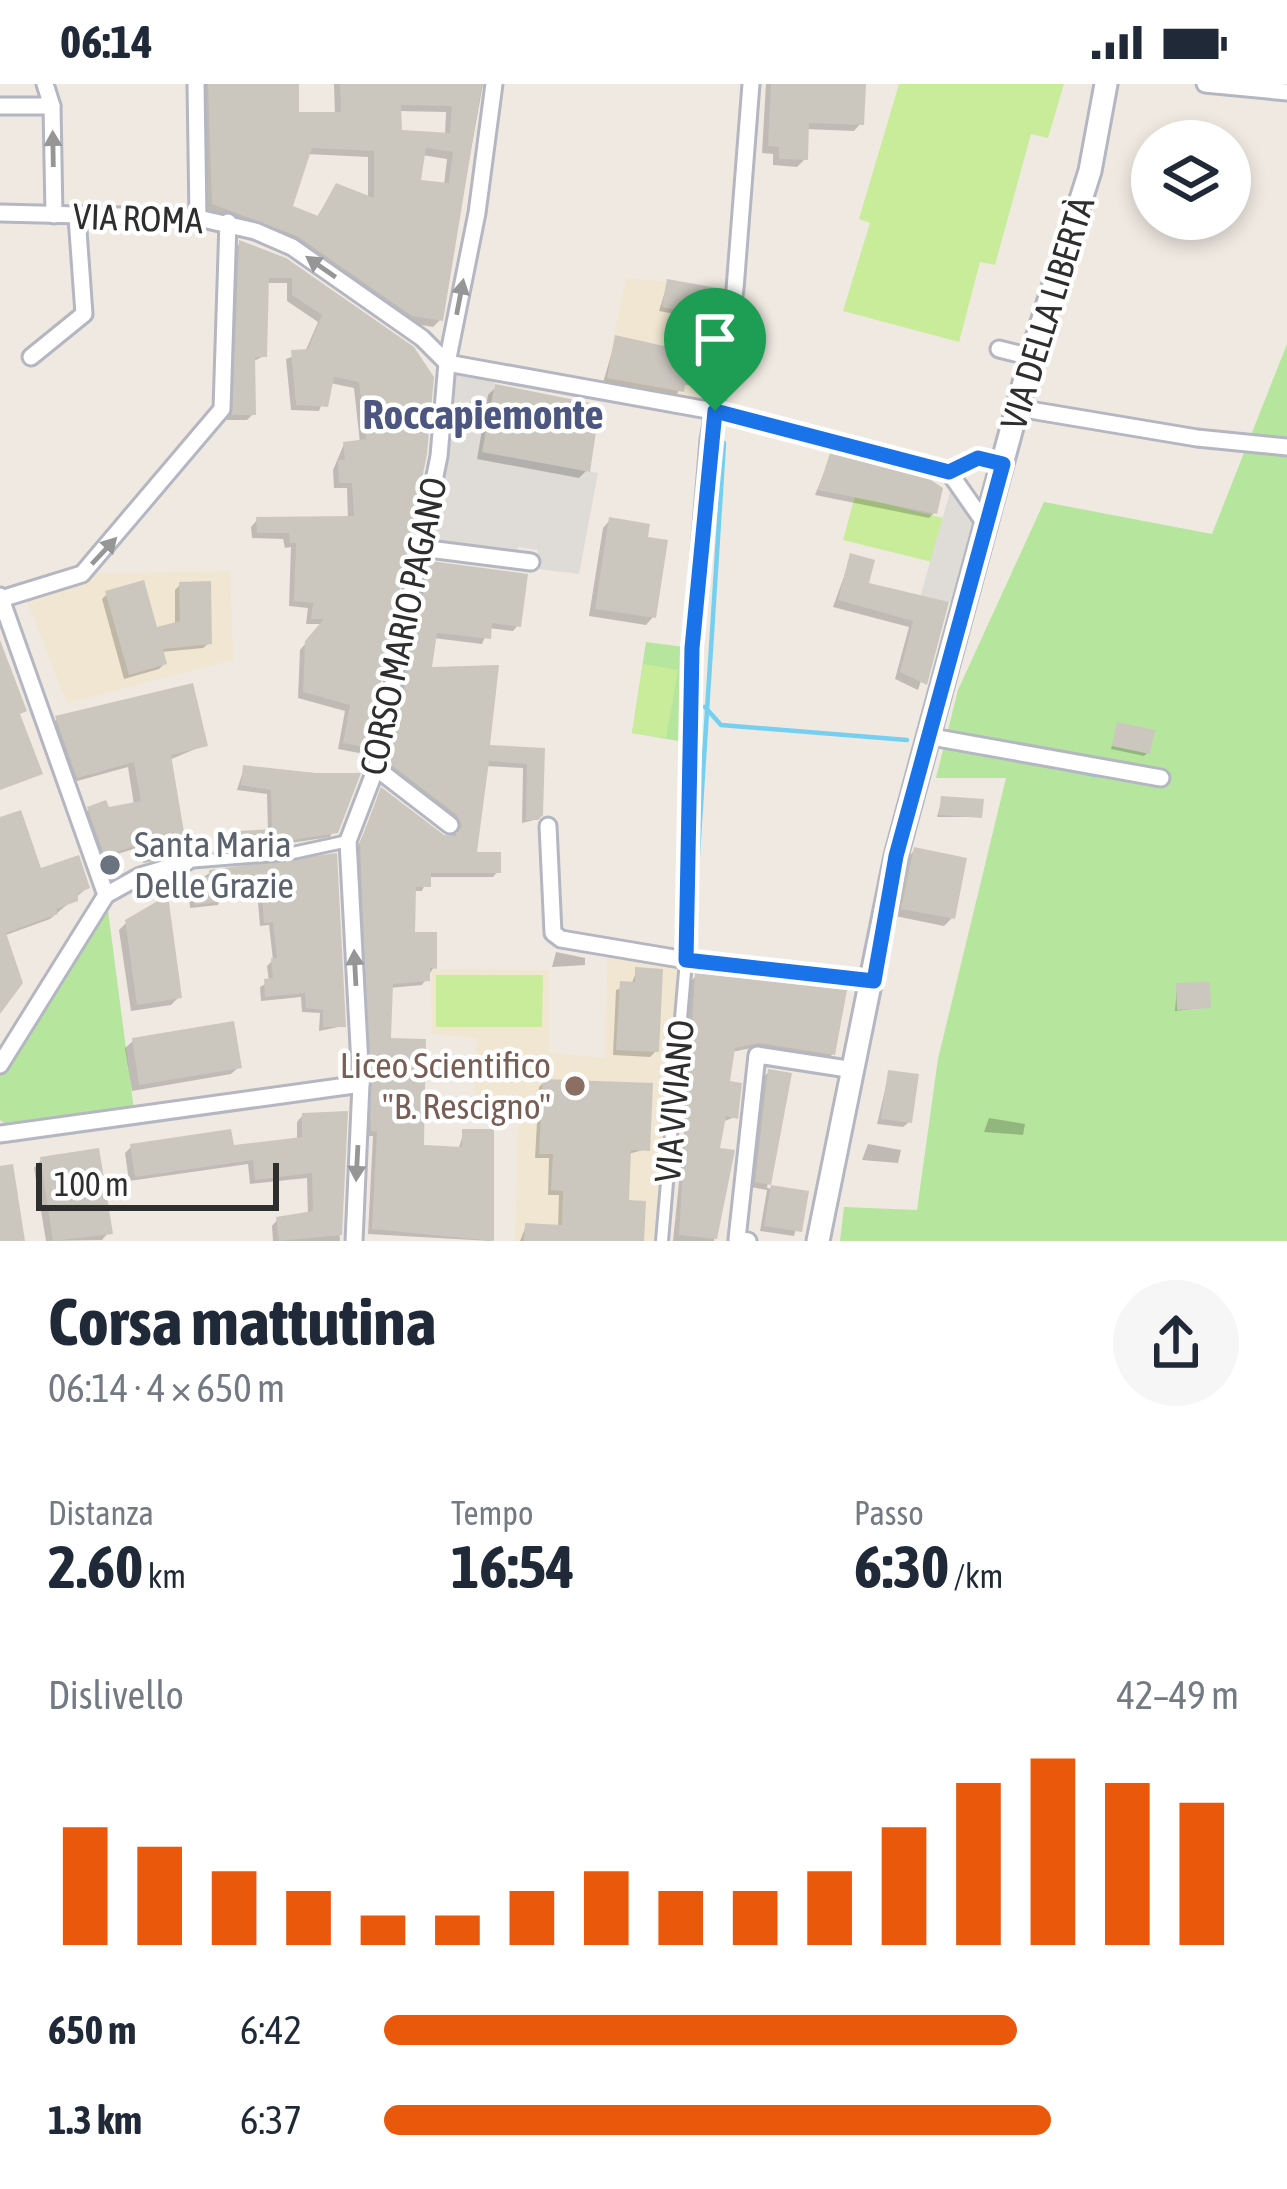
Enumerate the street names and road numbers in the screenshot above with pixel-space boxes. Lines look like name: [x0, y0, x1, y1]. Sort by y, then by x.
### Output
street label: VIA DELLA LIBERTÀ: [992, 191, 1102, 434]
street label: VIA ROMA: [72, 195, 204, 241]
street label: CORSO MARIO PAGANO: [351, 473, 455, 779]
street label: VIA VIVIANO: [646, 1018, 702, 1184]

